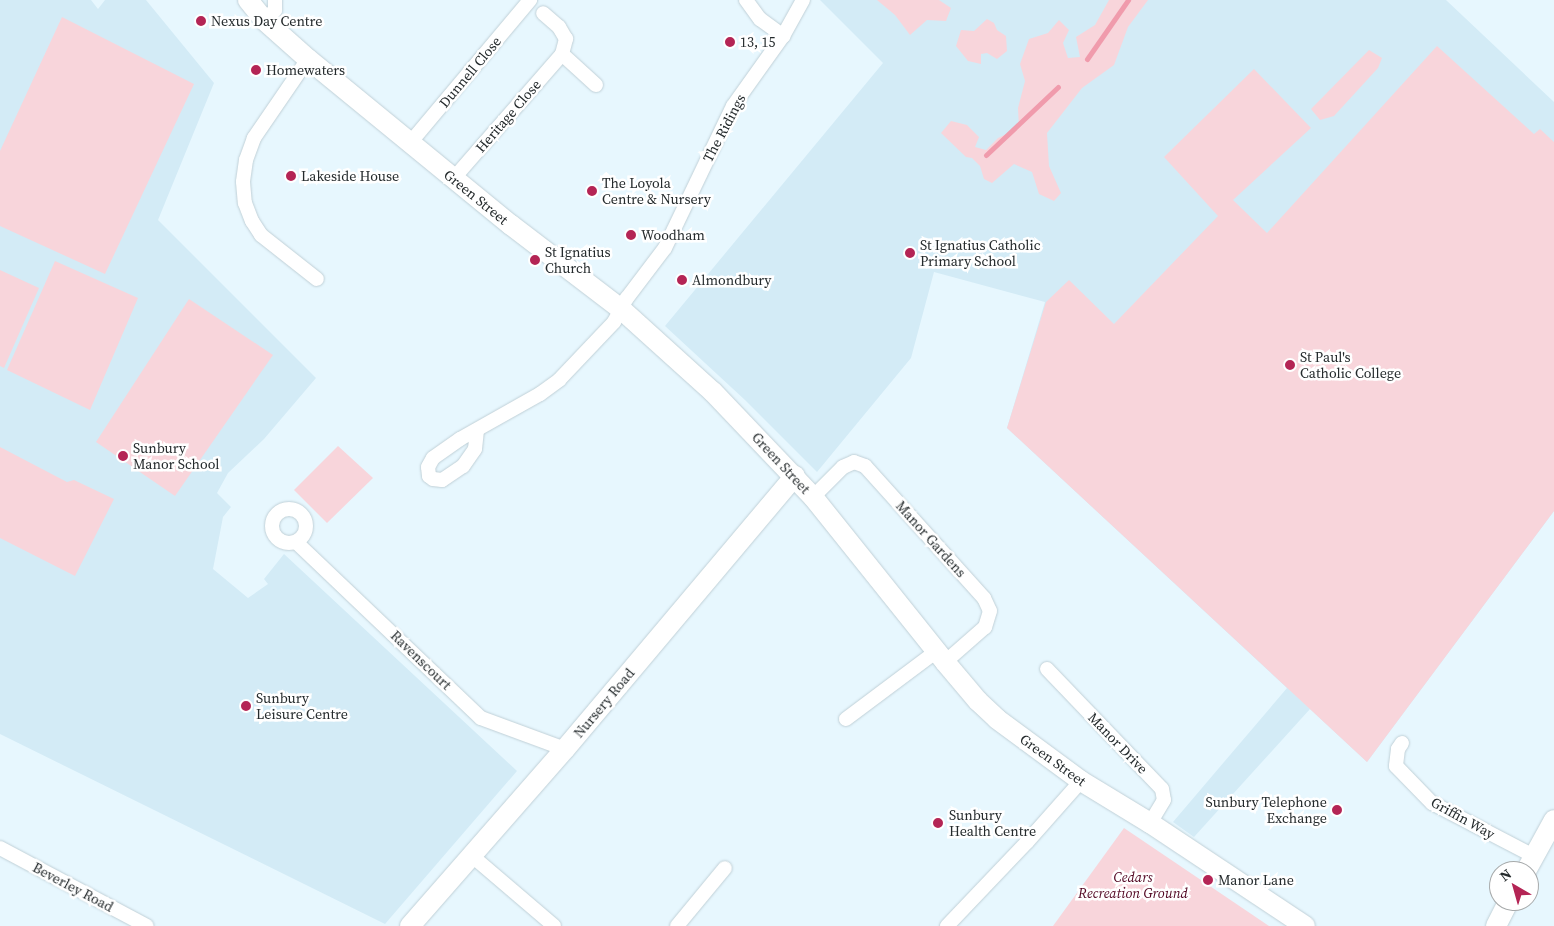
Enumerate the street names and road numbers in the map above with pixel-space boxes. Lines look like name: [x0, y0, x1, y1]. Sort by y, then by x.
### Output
street label: Dunnell Close: [435, 33, 505, 111]
street label: Heritage Close: [472, 76, 544, 156]
street label: The Ridings: [699, 91, 749, 165]
street label: Green Street: [441, 166, 511, 228]
street label: Green Street: [748, 429, 814, 497]
street label: Manor Gardens: [892, 497, 970, 581]
street label: Ravenscourt: [387, 627, 455, 693]
street label: Nursery Road: [570, 665, 638, 741]
street label: Manor Drive: [1085, 709, 1151, 777]
street label: Green Street: [1017, 730, 1089, 790]
street label: Griffin Way: [1428, 793, 1498, 843]
street label: Beverley Road: [30, 859, 116, 915]

